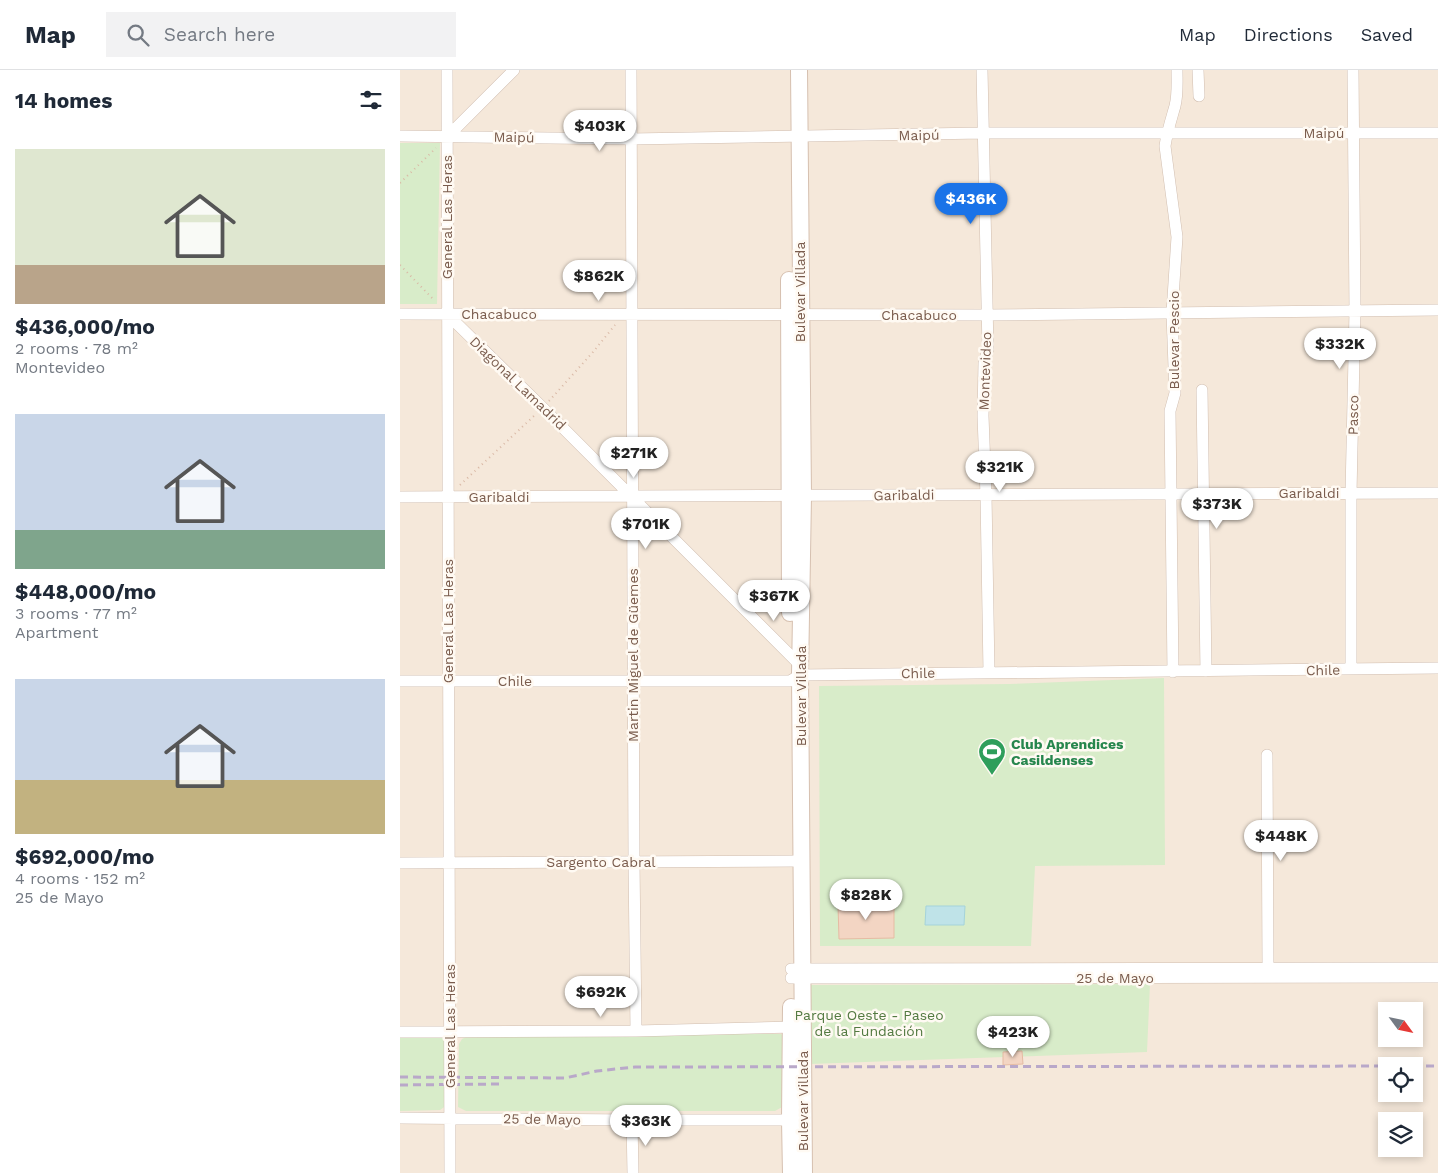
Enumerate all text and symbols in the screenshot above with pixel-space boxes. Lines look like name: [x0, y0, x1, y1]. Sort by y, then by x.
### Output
search box: [106, 12, 456, 57]
text: Map: [25, 21, 76, 49]
icon: search: [124, 21, 152, 49]
text: Search here: [164, 23, 275, 46]
text: Map: [1179, 24, 1216, 45]
text: Directions: [1244, 24, 1333, 45]
text: Saved: [1361, 24, 1413, 45]
icon: filters: [357, 86, 385, 114]
text: 14 homes: [15, 88, 112, 113]
pin: $403K: [565, 109, 635, 152]
text: $403K: [574, 116, 626, 135]
street label: Maipú: [1304, 125, 1344, 141]
street label: Maipú: [898, 127, 940, 143]
street label: Maipú: [493, 129, 535, 145]
street label: General Las Heras: [439, 155, 455, 279]
icon: home: [155, 181, 245, 271]
pin: $436K: [936, 182, 1006, 225]
text: $436K: [945, 189, 997, 208]
street label: Bulevar Villada: [792, 242, 808, 342]
pin: $862K: [564, 260, 634, 302]
text: $862K: [574, 266, 624, 285]
street label: Bulevar Pescio: [1166, 291, 1182, 389]
street label: Chacabuco: [461, 306, 537, 322]
street label: Chacabuco: [881, 307, 957, 323]
text: $436,000/mo: [15, 314, 155, 339]
pin: $332K: [1305, 328, 1375, 370]
street label: Montevideo: [976, 331, 994, 411]
street label: Diagonal Lamadrid: [467, 333, 569, 433]
text: $332K: [1315, 334, 1365, 353]
text: 2 rooms · 78 m²: [15, 339, 138, 358]
text: Montevideo: [15, 358, 105, 377]
street label: Pasco: [1345, 395, 1361, 435]
pin: $271K: [599, 436, 669, 479]
text: $271K: [610, 443, 658, 462]
icon: home: [155, 446, 245, 536]
pin: $321K: [965, 450, 1035, 493]
text: $321K: [976, 457, 1024, 476]
street label: Garibaldi: [1279, 485, 1339, 501]
street label: Garibaldi: [873, 486, 935, 504]
pin: $373K: [1182, 488, 1252, 530]
street label: Garibaldi: [469, 489, 529, 505]
text: $373K: [1192, 494, 1242, 513]
pin: $701K: [611, 508, 681, 550]
text: $701K: [622, 514, 670, 533]
street label: General Las Heras: [440, 559, 456, 683]
street label: Martin Miguel de Güemes: [625, 568, 641, 742]
text: $448,000/mo: [15, 579, 156, 604]
pin: $367K: [739, 580, 809, 622]
text: $367K: [749, 586, 799, 605]
text: 3 rooms · 77 m²: [15, 604, 137, 623]
text: Apartment: [15, 623, 98, 642]
street label: Bulevar Villada: [793, 646, 809, 746]
street label: Chile: [1306, 662, 1340, 678]
street label: Chile: [901, 665, 935, 681]
street label: Chile: [498, 673, 532, 689]
icon: home: [155, 711, 245, 801]
place label: Club Aprendices Casildenses: [1011, 736, 1124, 768]
sports icon: Club Aprendices Casildenses: [977, 737, 1007, 776]
pin: $448K: [1246, 820, 1316, 862]
text: $448K: [1255, 826, 1307, 845]
text: $692,000/mo: [15, 844, 154, 869]
street label: Sargento Cabral: [546, 854, 656, 870]
text: 4 rooms · 152 m²: [15, 869, 145, 888]
pin: $828K: [831, 878, 901, 921]
text: $828K: [841, 885, 891, 904]
text: 25 de Mayo: [15, 888, 104, 907]
street label: General Las Heras: [442, 964, 458, 1088]
street label: 25 de Mayo: [1076, 970, 1154, 986]
pin: $692K: [566, 976, 636, 1018]
text: $692K: [576, 982, 626, 1001]
north arrow: [1378, 1002, 1422, 1048]
map controls: [1378, 1002, 1423, 1157]
park label: Parque Oeste - Paseo de la Fundación: [794, 1007, 944, 1039]
pin: $423K: [978, 1016, 1048, 1058]
text: $423K: [988, 1022, 1038, 1041]
street label: Bulevar Villada: [795, 1051, 811, 1151]
button: locate: [1378, 1057, 1423, 1102]
pin: $363K: [611, 1104, 681, 1147]
street label: 25 de Mayo: [503, 1110, 581, 1128]
text: $363K: [621, 1111, 671, 1130]
button: layers: [1378, 1112, 1423, 1157]

